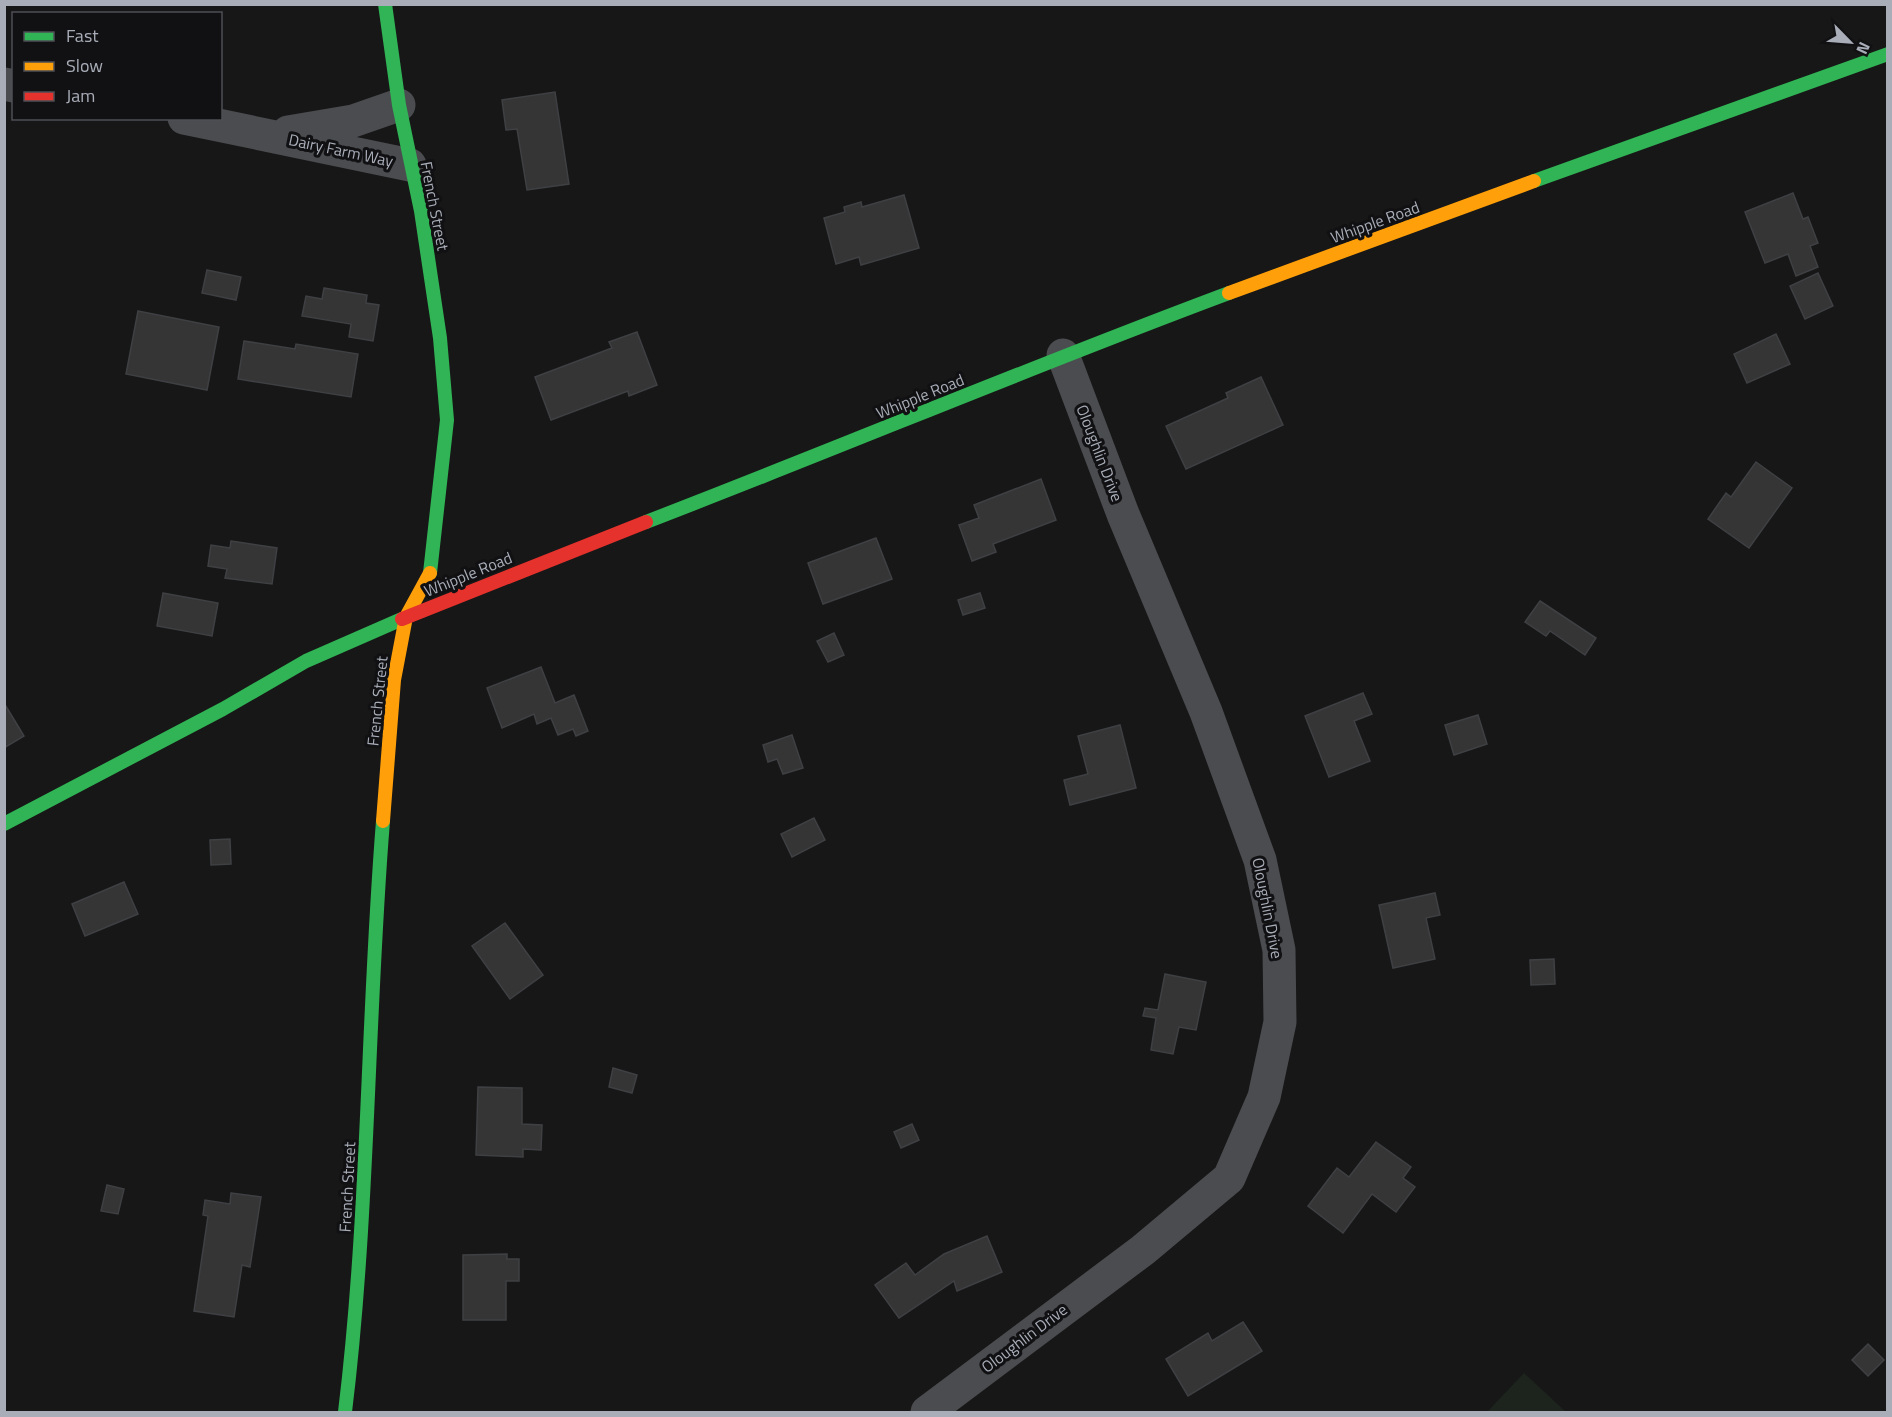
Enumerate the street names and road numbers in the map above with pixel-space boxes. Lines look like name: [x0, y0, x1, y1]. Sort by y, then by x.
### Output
street label: Dairy Farm Way: [286, 127, 396, 173]
street label: French Street: [415, 159, 455, 253]
street label: Whipple Road: [1327, 195, 1423, 249]
street label: Whipple Road: [872, 367, 968, 425]
street label: Oloughlin Drive: [1070, 401, 1130, 505]
street label: Whipple Road: [420, 545, 516, 603]
street label: French Street: [360, 654, 394, 747]
street label: Oloughlin Drive: [1246, 855, 1290, 961]
street label: French Street: [333, 1141, 361, 1233]
street label: Oloughlin Drive: [976, 1298, 1072, 1378]

